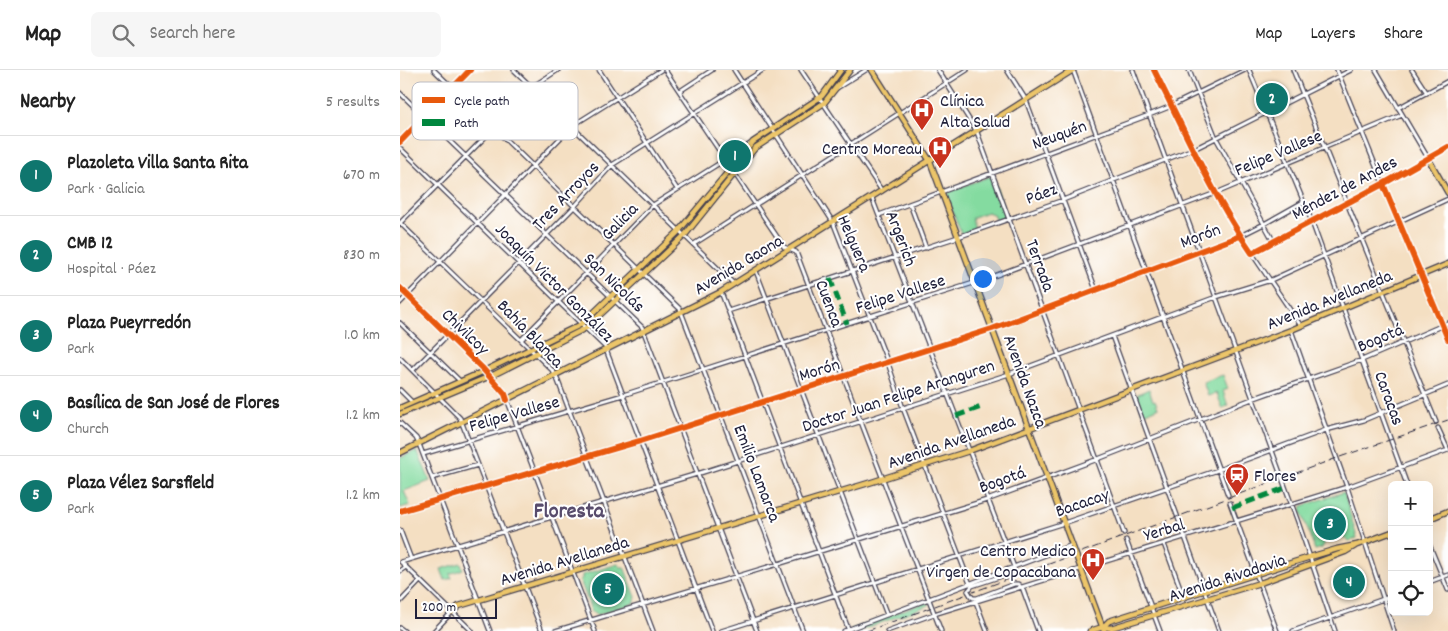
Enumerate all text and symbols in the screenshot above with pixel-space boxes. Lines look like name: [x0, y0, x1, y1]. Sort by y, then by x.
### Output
search box: [91, 12, 441, 57]
text: Map: [25, 18, 61, 52]
icon: search: [109, 21, 137, 49]
text: Search here: [149, 21, 235, 48]
text: Map: [1255, 22, 1282, 47]
text: Layers: [1310, 22, 1356, 47]
text: Share: [1384, 22, 1423, 47]
pin: 2: [1256, 80, 1288, 118]
legend: [412, 82, 578, 140]
text: Nearby: [20, 88, 75, 118]
place label: Clínica Alta Salud: [940, 90, 1010, 136]
text: 5 results: [326, 91, 380, 114]
text: Cycle path: [454, 92, 510, 112]
hospital icon: Clínica Alta Salud: [909, 97, 935, 131]
text: Path: [454, 114, 479, 134]
street label: Neuquén: [1029, 115, 1091, 158]
street label: Felipe Vallese: [1231, 125, 1327, 184]
hospital icon: Centro Moreau: [927, 135, 953, 169]
pin: 1: [719, 137, 751, 175]
place label: Centro Moreau: [822, 138, 922, 163]
text: Plazoleta Villa Santa Rita: [67, 151, 248, 178]
street label: Méndez de Andes: [1288, 151, 1402, 228]
street label: Tres Arroyos: [527, 157, 606, 237]
text: 1: [34, 164, 38, 187]
text: 670 m: [343, 164, 380, 187]
text: Park · Galicia: [67, 178, 144, 201]
street label: Páez: [1023, 178, 1061, 213]
street label: Galicia: [596, 198, 645, 247]
street label: Argerich: [878, 207, 922, 270]
street label: Helguera: [829, 211, 876, 277]
street label: Morón: [1177, 218, 1225, 256]
street label: Joaquín Victor González: [488, 219, 619, 349]
street label: Avenida Gaona: [690, 229, 789, 303]
text: CMB 12: [67, 231, 113, 258]
street label: Terrada: [1018, 236, 1060, 296]
text: 2: [33, 244, 40, 267]
text: 830 m: [343, 244, 380, 267]
street label: San Nicolás: [577, 248, 650, 320]
text: Hospital · Páez: [67, 258, 156, 281]
street label: Avenida Avellaneda: [1263, 265, 1397, 338]
your location: [970, 266, 996, 292]
street label: Felipe Vallese: [853, 269, 949, 322]
street label: Cuenca: [807, 277, 848, 332]
street label: Bahía Blanca: [490, 295, 569, 375]
street label: Chivilcoy: [435, 304, 494, 362]
text: Plaza Pueyrredón: [67, 311, 191, 338]
street label: Bogotá: [1354, 318, 1408, 360]
text: 3: [32, 324, 40, 347]
text: 1.0 km: [344, 324, 380, 347]
street label: Avenida Nazca: [995, 332, 1052, 433]
text: Park: [67, 338, 94, 361]
street label: Morón: [796, 353, 843, 389]
street label: Doctor Juan Felipe Aranguren: [799, 354, 998, 440]
street label: Caracas: [1366, 368, 1409, 429]
text: Basílica de San José de Flores: [67, 391, 280, 418]
street label: Felipe Vallese: [467, 391, 563, 440]
text: 4: [33, 404, 39, 427]
text: 1.2 km: [346, 404, 380, 427]
street label: Avenida Avellaneda: [885, 410, 1019, 477]
text: Church: [67, 418, 109, 441]
street label: Emilio Lamarca: [726, 422, 786, 527]
street label: Bogotá: [976, 461, 1030, 501]
station icon: Flores: [1224, 462, 1250, 496]
place label: Flores: [1254, 465, 1297, 490]
text: Plaza Vélez Sarsfield: [67, 471, 214, 498]
map controls: [1388, 481, 1433, 616]
button: +: [1388, 481, 1433, 526]
street label: Bacacay: [1052, 483, 1114, 525]
text: 5: [32, 484, 40, 507]
text: 1.2 km: [346, 484, 380, 507]
district label: Floresta: [534, 497, 605, 528]
text: Park: [67, 498, 94, 521]
pin: 3: [1314, 505, 1346, 543]
street label: Yerbal: [1141, 513, 1189, 549]
button: −: [1388, 526, 1433, 571]
street label: Avenida Avellaneda: [497, 531, 633, 594]
place label: Centro Medico Virgen de Copacabana: [926, 540, 1077, 586]
hospital icon: Centro Medico Virgen de Copacabana: [1080, 547, 1106, 581]
street label: Avenida Rivadavia: [1166, 548, 1290, 610]
pin: 4: [1333, 563, 1365, 601]
pin: 5: [592, 570, 624, 608]
button: locate: [1388, 571, 1433, 616]
scale bar: [415, 596, 498, 619]
text: 200 m: [422, 598, 456, 618]

